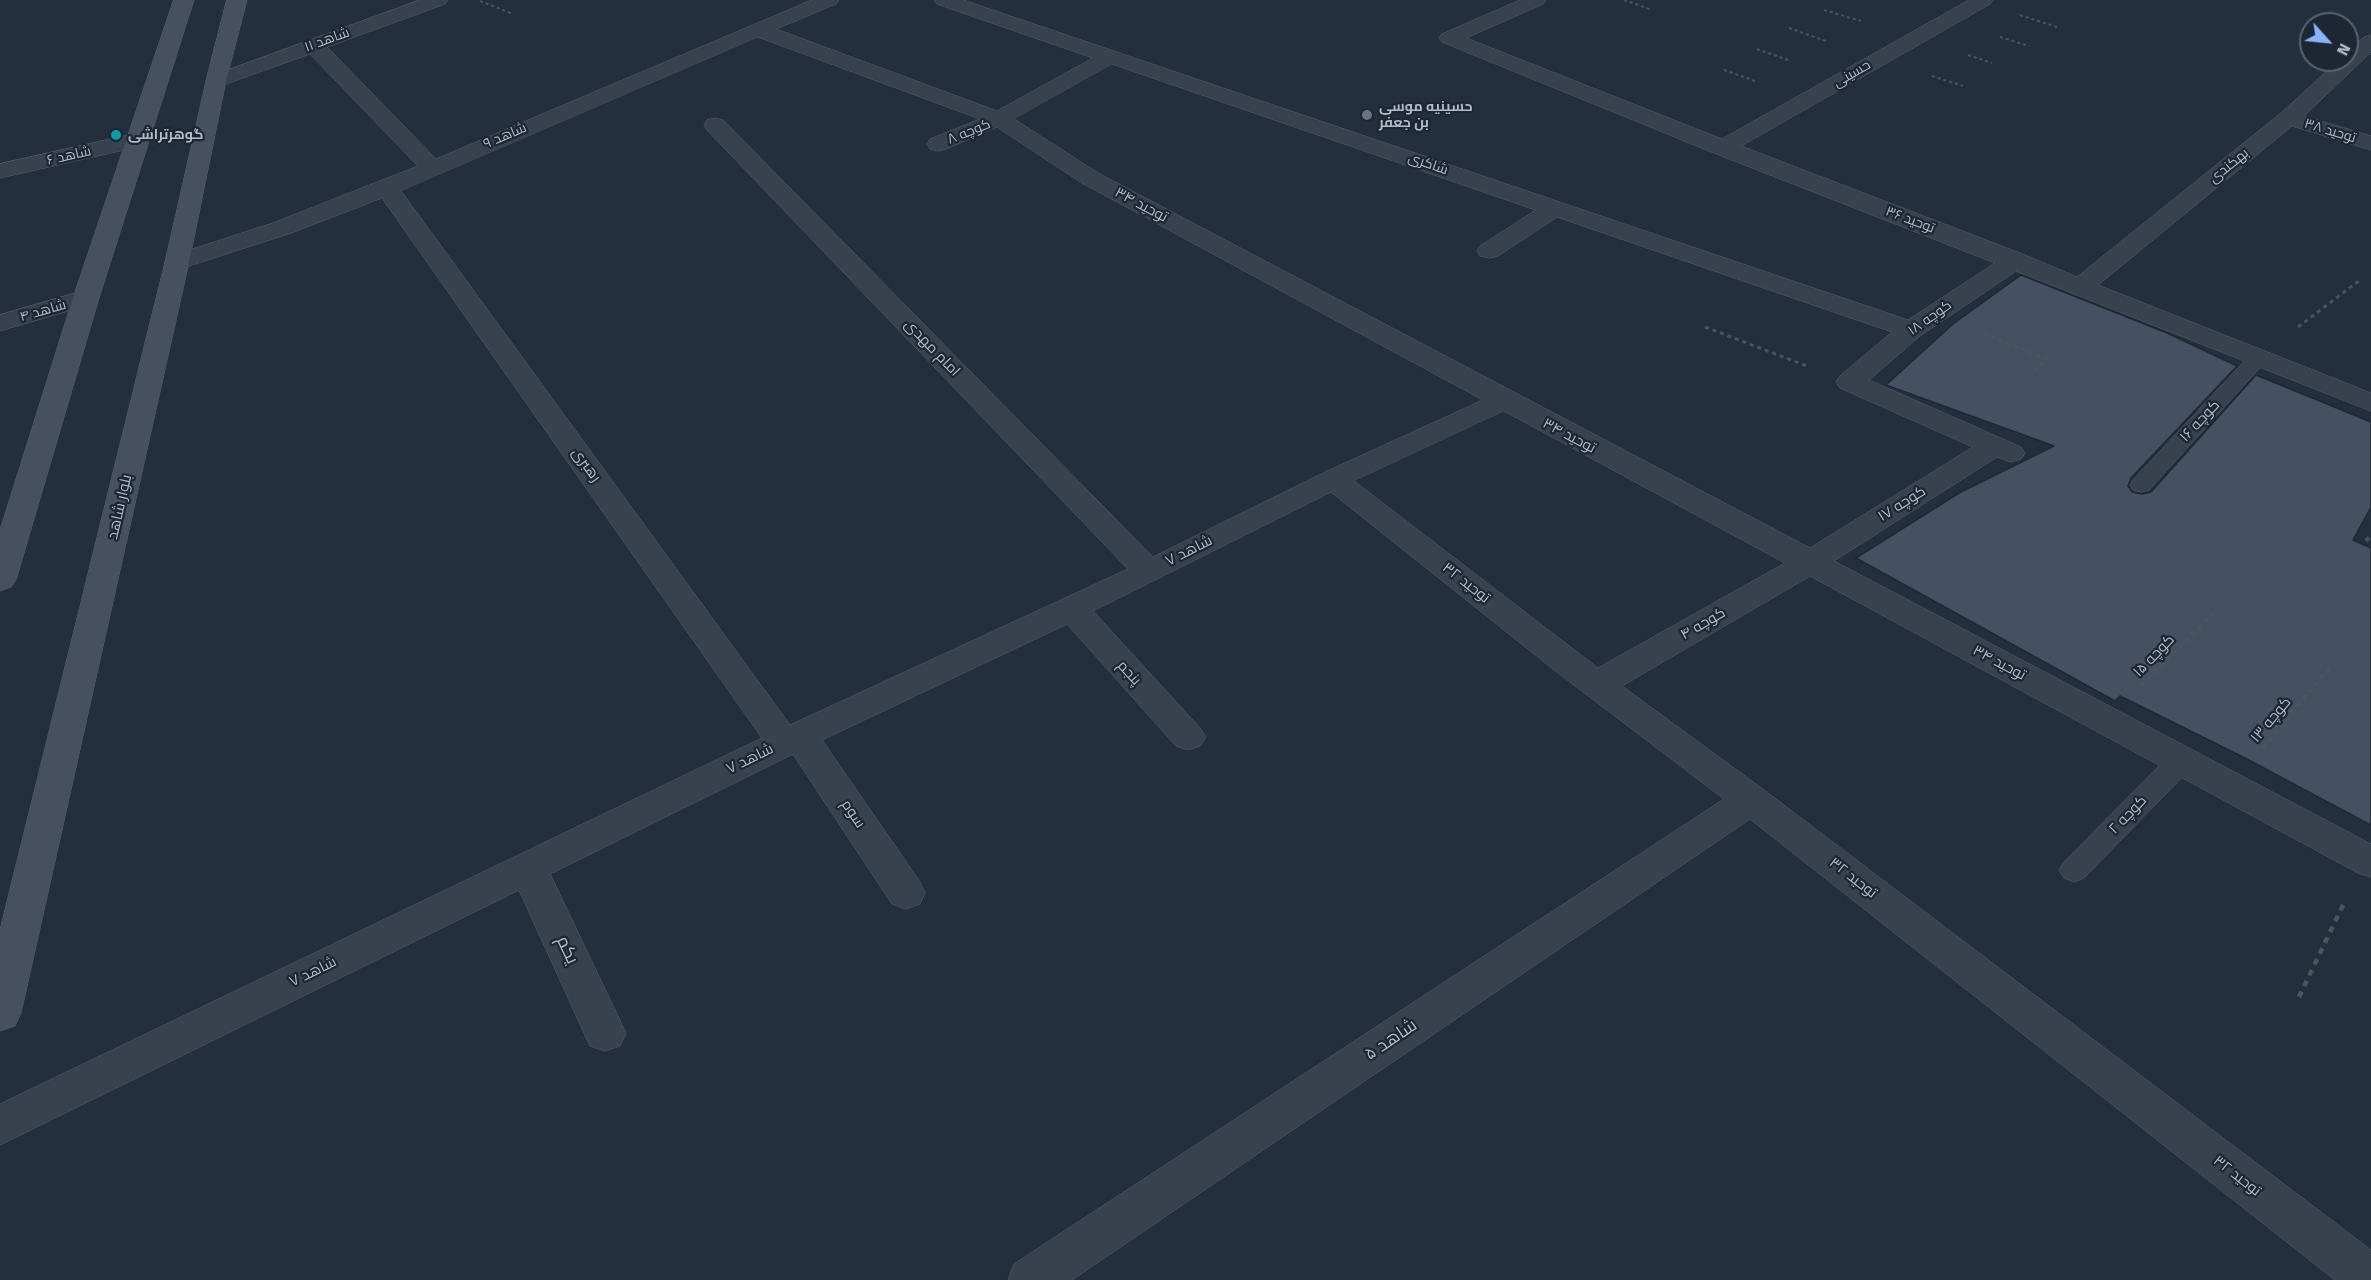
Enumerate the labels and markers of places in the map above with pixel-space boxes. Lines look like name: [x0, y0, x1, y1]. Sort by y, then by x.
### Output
place label: حسینیه موسی بن جعفر: [1379, 99, 1473, 132]
marker: حسینیه موسی بن جعفر: [1360, 108, 1374, 122]
place label: گوهرتراشی: [128, 127, 204, 143]
marker: گوهرتراشی: [109, 128, 123, 142]

